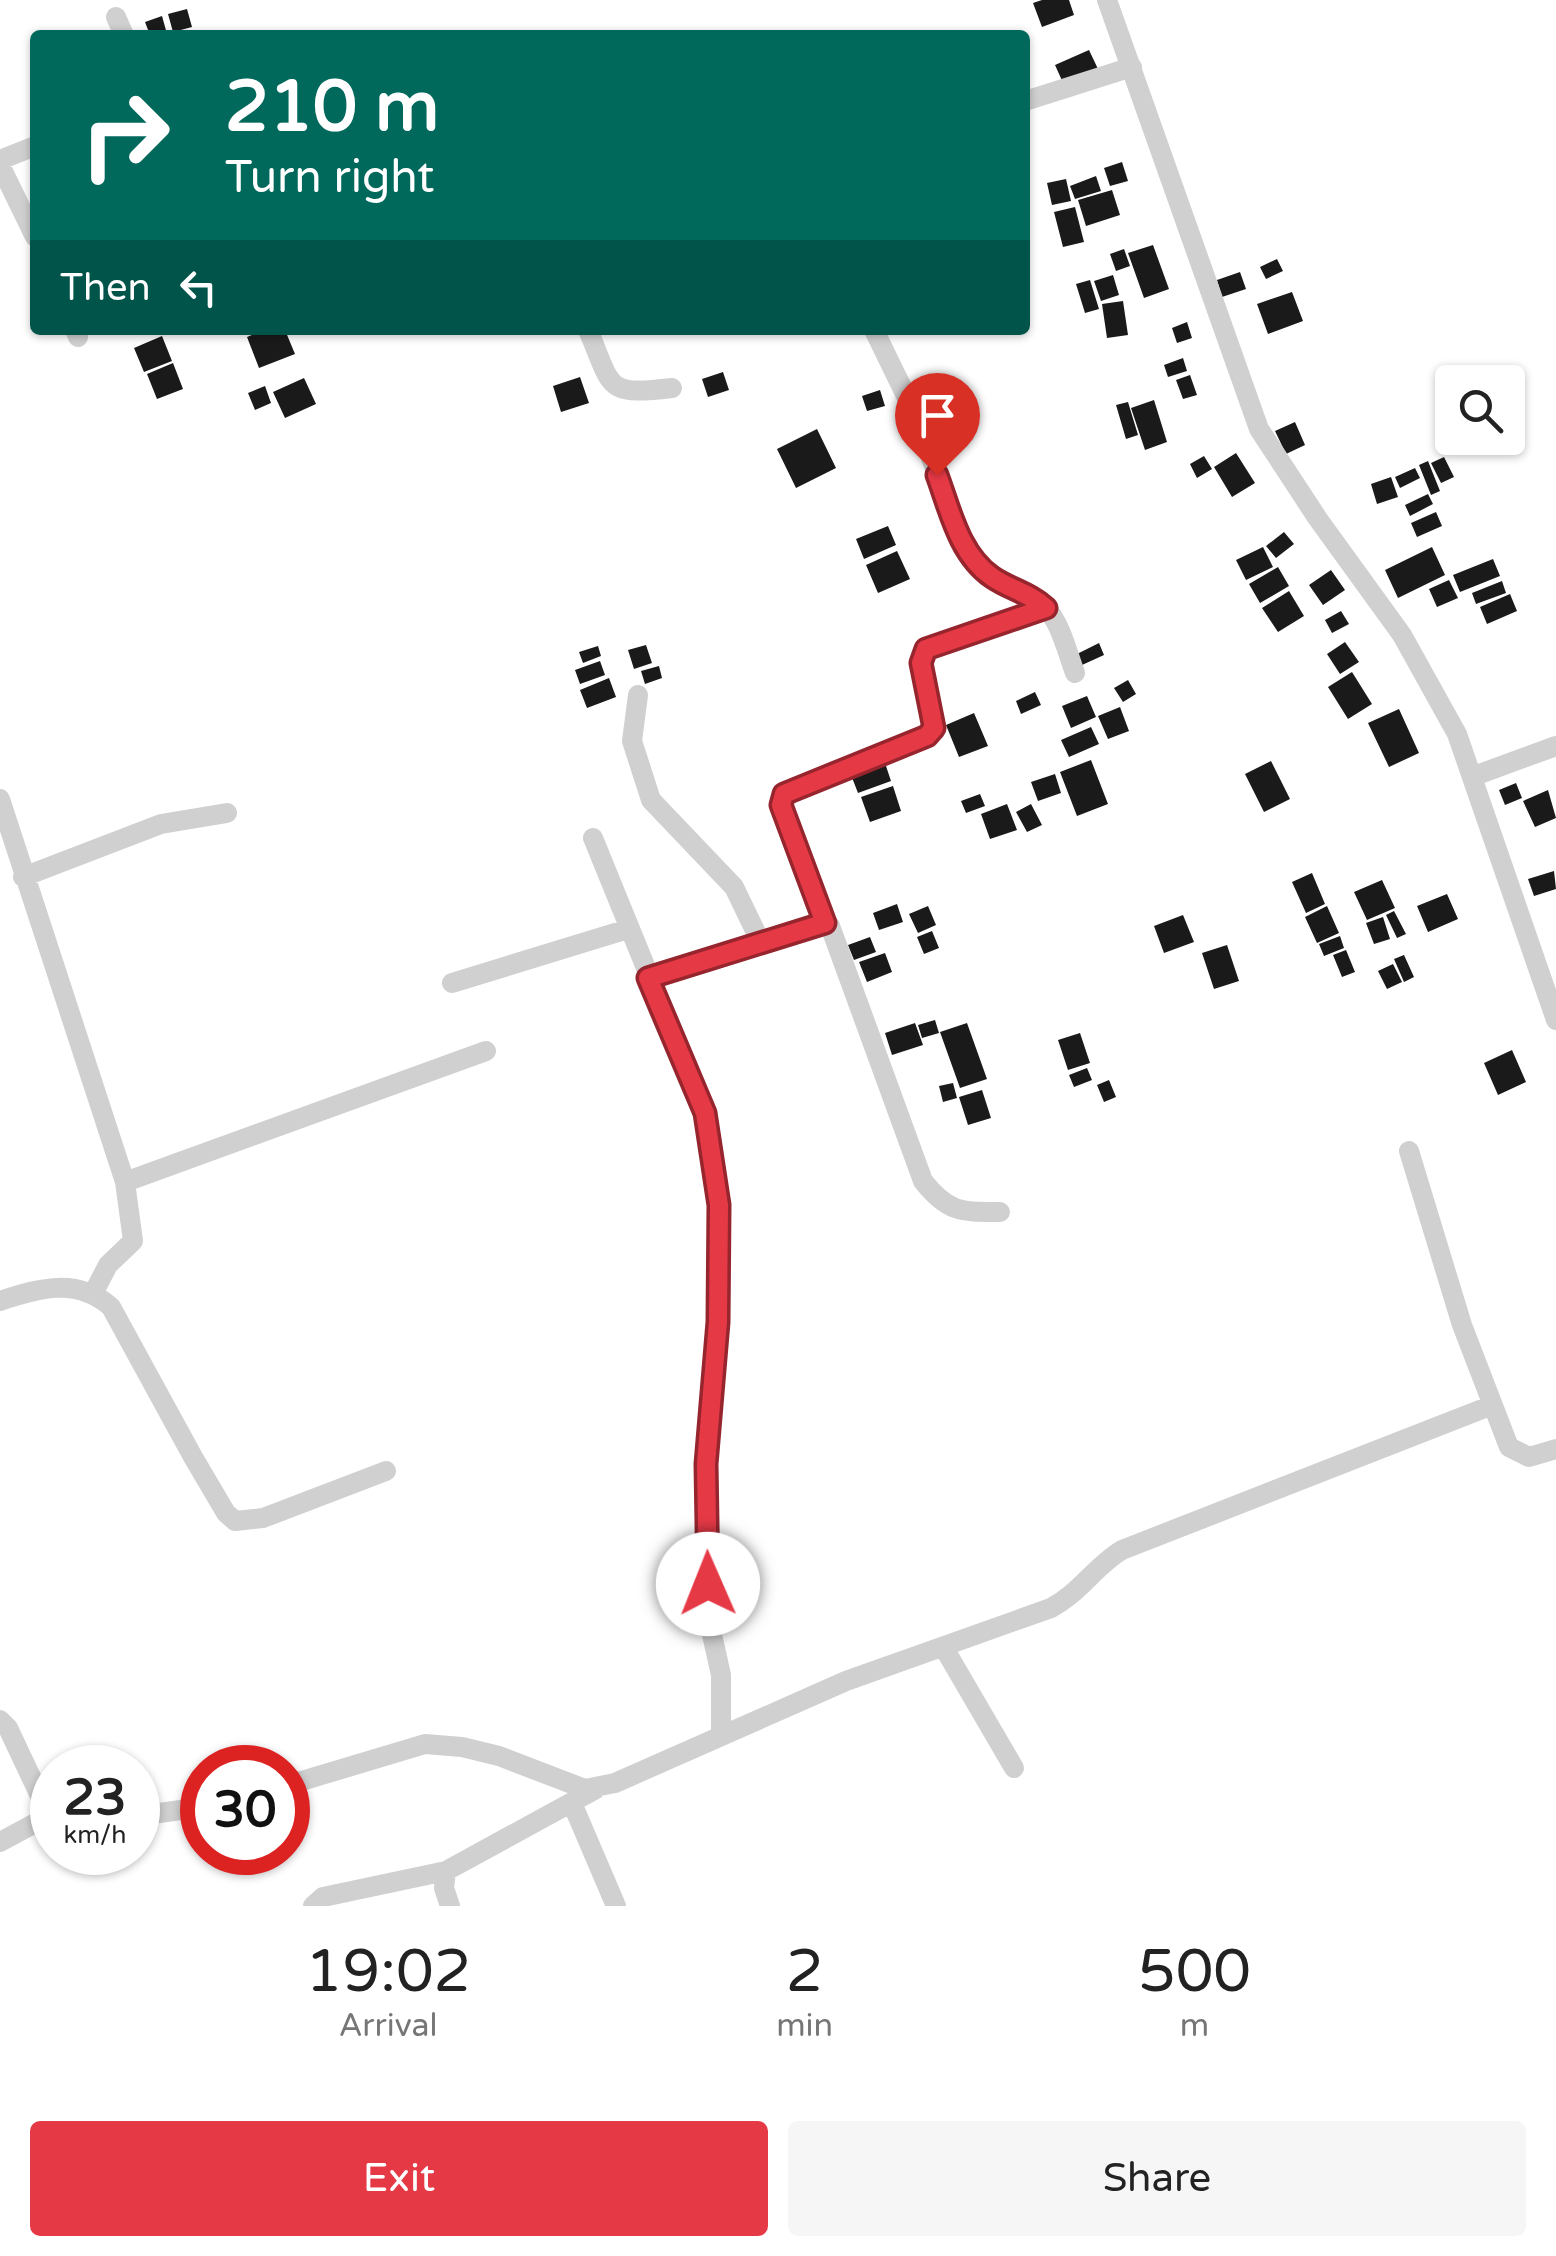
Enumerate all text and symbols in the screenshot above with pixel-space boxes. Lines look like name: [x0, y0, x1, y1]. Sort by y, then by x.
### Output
text: 210 m: [225, 66, 439, 150]
icon: right: [60, 70, 190, 200]
text: Turn right: [225, 151, 434, 205]
icon: left: [171, 260, 226, 315]
text: Then: [60, 265, 151, 311]
map controls: [1435, 365, 1525, 455]
button: search: [1435, 365, 1525, 455]
pin: [895, 373, 980, 476]
icon: arrive: [910, 388, 965, 443]
position arrow: [656, 1532, 760, 1636]
speed limit sign: 30: [180, 1745, 310, 1875]
text: 23: [64, 1768, 126, 1828]
text: km/h: [64, 1820, 126, 1850]
text: 19:02: [305, 1936, 471, 2008]
text: 2: [786, 1936, 823, 2008]
text: 500: [1138, 1936, 1251, 2008]
text: Arrival: [339, 2007, 438, 2045]
text: min: [776, 2007, 833, 2045]
text: m: [1180, 2007, 1209, 2045]
button: Exit: [30, 2121, 768, 2236]
button: Share: [788, 2121, 1526, 2236]

